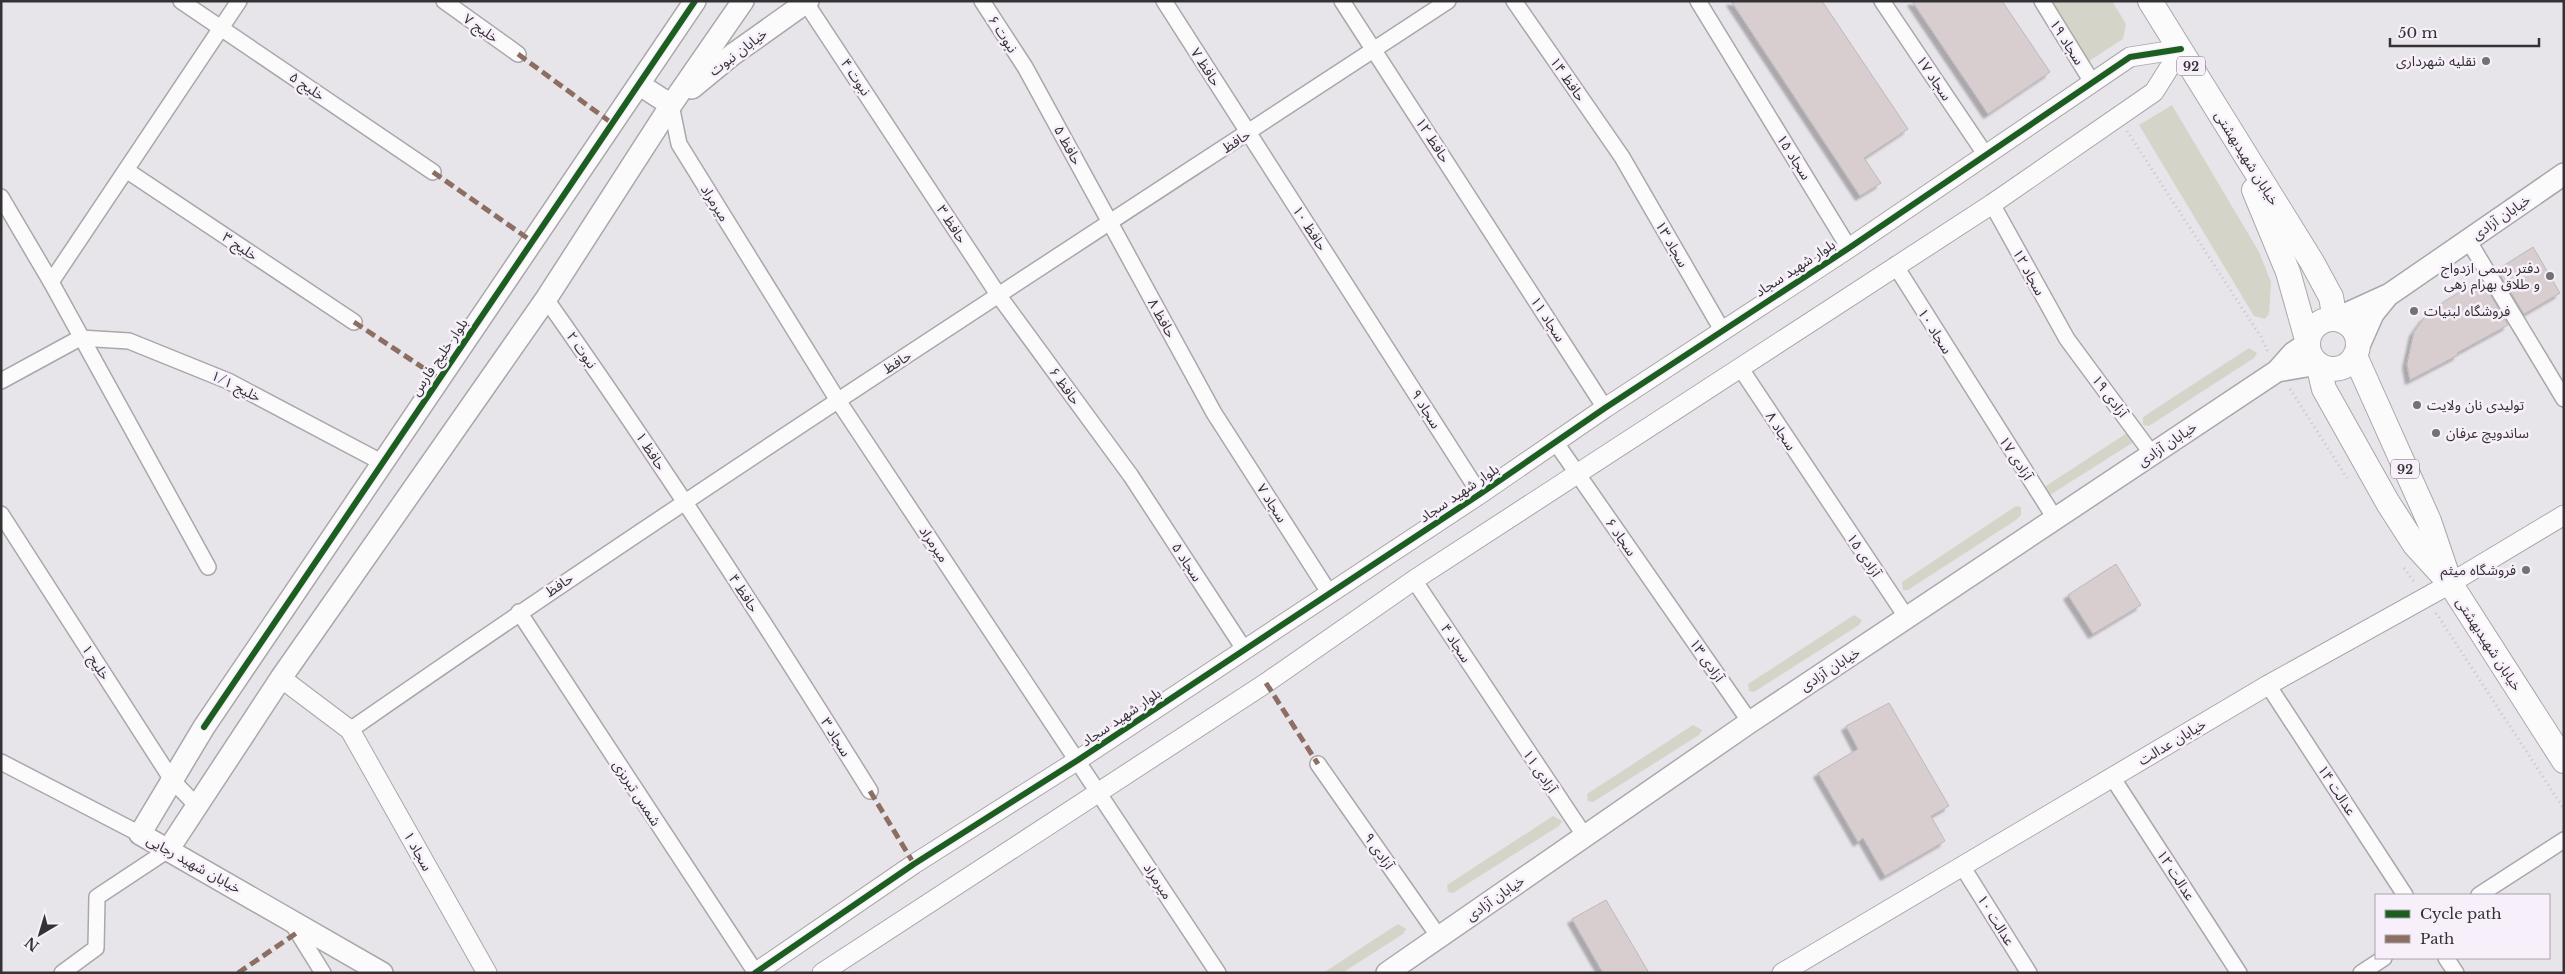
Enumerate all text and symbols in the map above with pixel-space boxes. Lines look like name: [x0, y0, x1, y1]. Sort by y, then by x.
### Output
street label: خلیج ۷: [459, 10, 502, 48]
street label: نبوت ۶: [984, 12, 1022, 56]
scale bar: [2390, 15, 2539, 47]
street label: سجاد ۱۹: [2046, 16, 2088, 68]
text: 50 m: [2398, 23, 2438, 42]
street label: خیابان نبوت: [705, 24, 771, 80]
street label: حافظ ۷: [1187, 44, 1225, 90]
street label: سجاد ۱۷: [1912, 52, 1956, 104]
place label: نقلیه شهرداری: [2396, 52, 2476, 70]
street label: حافظ ۱۴: [1546, 53, 1590, 105]
street label: نبوت ۴: [837, 55, 875, 99]
marker: نقلیه شهرداری: [2480, 55, 2492, 67]
road number: 92: [2177, 56, 2205, 76]
street label: خلیج ۵: [285, 68, 328, 106]
street label: خیابان شهیدبهشتی: [2211, 107, 2283, 209]
street label: حافظ ۱۲: [1412, 114, 1454, 166]
street label: حافظ ۵: [1050, 122, 1086, 168]
street label: حافظ: [1218, 125, 1254, 157]
street label: سجاد ۱۵: [1773, 131, 1815, 183]
street label: میرمراد: [697, 181, 733, 225]
street label: خیابان آزادی: [2468, 190, 2534, 244]
street label: حافظ ۳: [933, 201, 971, 247]
street label: حافظ ۱۰: [1289, 202, 1331, 254]
street label: سجاد ۱۳: [1652, 218, 1692, 270]
street label: خلیج ۳: [218, 228, 261, 266]
street label: بلوار شهید سجاد: [1751, 235, 1839, 301]
street label: سجاد ۱۲: [2009, 245, 2049, 299]
place label: دفتر رسمی ازدواج و طلاق بهرام زهی: [2441, 259, 2540, 295]
marker: دفتر رسمی ازدواج و طلاق بهرام زهی: [2544, 270, 2556, 282]
street label: سجاد ۱۱: [1527, 293, 1569, 345]
street label: حافظ ۸: [1144, 295, 1180, 341]
place label: فروشگاه لبنیات: [2424, 302, 2510, 320]
street label: سجاد ۱۰: [1914, 305, 1956, 357]
marker: فروشگاه لبنیات: [2408, 305, 2420, 317]
street label: بلوار خلیج فارس: [406, 315, 473, 400]
street label: نبوت ۲: [563, 328, 601, 372]
street label: حافظ: [879, 346, 915, 378]
street label: حافظ ۶: [1045, 364, 1085, 408]
street label: خلیج ۱/۱: [207, 366, 264, 408]
street label: آزادی ۱۹: [2088, 371, 2132, 422]
street label: سجاد ۹: [1407, 386, 1445, 432]
place label: تولیدی نان ولایت: [2427, 396, 2524, 414]
marker: تولیدی نان ولایت: [2411, 399, 2423, 411]
street label: سجاد ۸: [1762, 408, 1800, 454]
street label: خیابان آزادی: [2134, 418, 2200, 470]
place label: ساندویچ عرفان: [2446, 424, 2529, 444]
marker: ساندویچ عرفان: [2430, 427, 2442, 439]
street label: حافظ ۱: [632, 428, 670, 474]
street label: آزادی ۱۷: [1995, 433, 2037, 484]
road number: 92: [2391, 459, 2419, 478]
street label: بلوار شهید سجاد: [1416, 460, 1503, 526]
street label: سجاد ۷: [1253, 480, 1291, 526]
street label: سجاد ۶: [1601, 514, 1641, 560]
street label: میرمراد: [915, 522, 953, 566]
street label: آزادی ۱۵: [1843, 530, 1886, 581]
street label: سجاد ۵: [1168, 539, 1206, 585]
place label: فروشگاه میثم: [2440, 561, 2516, 581]
marker: فروشگاه میثم: [2520, 564, 2532, 576]
street label: حافظ: [541, 569, 577, 601]
street label: حافظ ۴: [725, 570, 763, 616]
street label: خیابان شهیدبهشتی: [2452, 594, 2526, 694]
street label: سجاد ۴: [1437, 620, 1475, 666]
street label: آزادی ۱۳: [1686, 635, 1729, 686]
street label: خلیج ۱: [76, 641, 114, 684]
street label: خیابان آزادی: [1797, 643, 1863, 695]
street label: بلوار شهید سجاد: [1078, 684, 1165, 750]
street label: سجاد ۳: [817, 714, 855, 760]
street label: خیابان عدالت: [2135, 715, 2209, 769]
street label: آزادی ۱۱: [1519, 746, 1562, 797]
street label: شمس تبریزی: [609, 757, 665, 830]
street label: عدالت ۱۴: [2314, 761, 2360, 819]
street label: سجاد ۱: [400, 828, 436, 874]
street label: آزادی ۹: [1360, 829, 1399, 874]
street label: خیابان شهید رجایی: [144, 831, 244, 897]
street label: عدالت ۱۲: [2153, 846, 2199, 904]
street label: میرمراد: [1140, 859, 1176, 903]
street label: خیابان آزادی: [1462, 871, 1528, 925]
street label: عدالت ۱۰: [1973, 891, 2019, 949]
legend: [2375, 894, 2550, 959]
text: Cycle path: [2420, 904, 2502, 923]
north arrow: [15, 909, 65, 959]
text: Path: [2420, 929, 2454, 948]
text: N: [21, 933, 43, 955]

